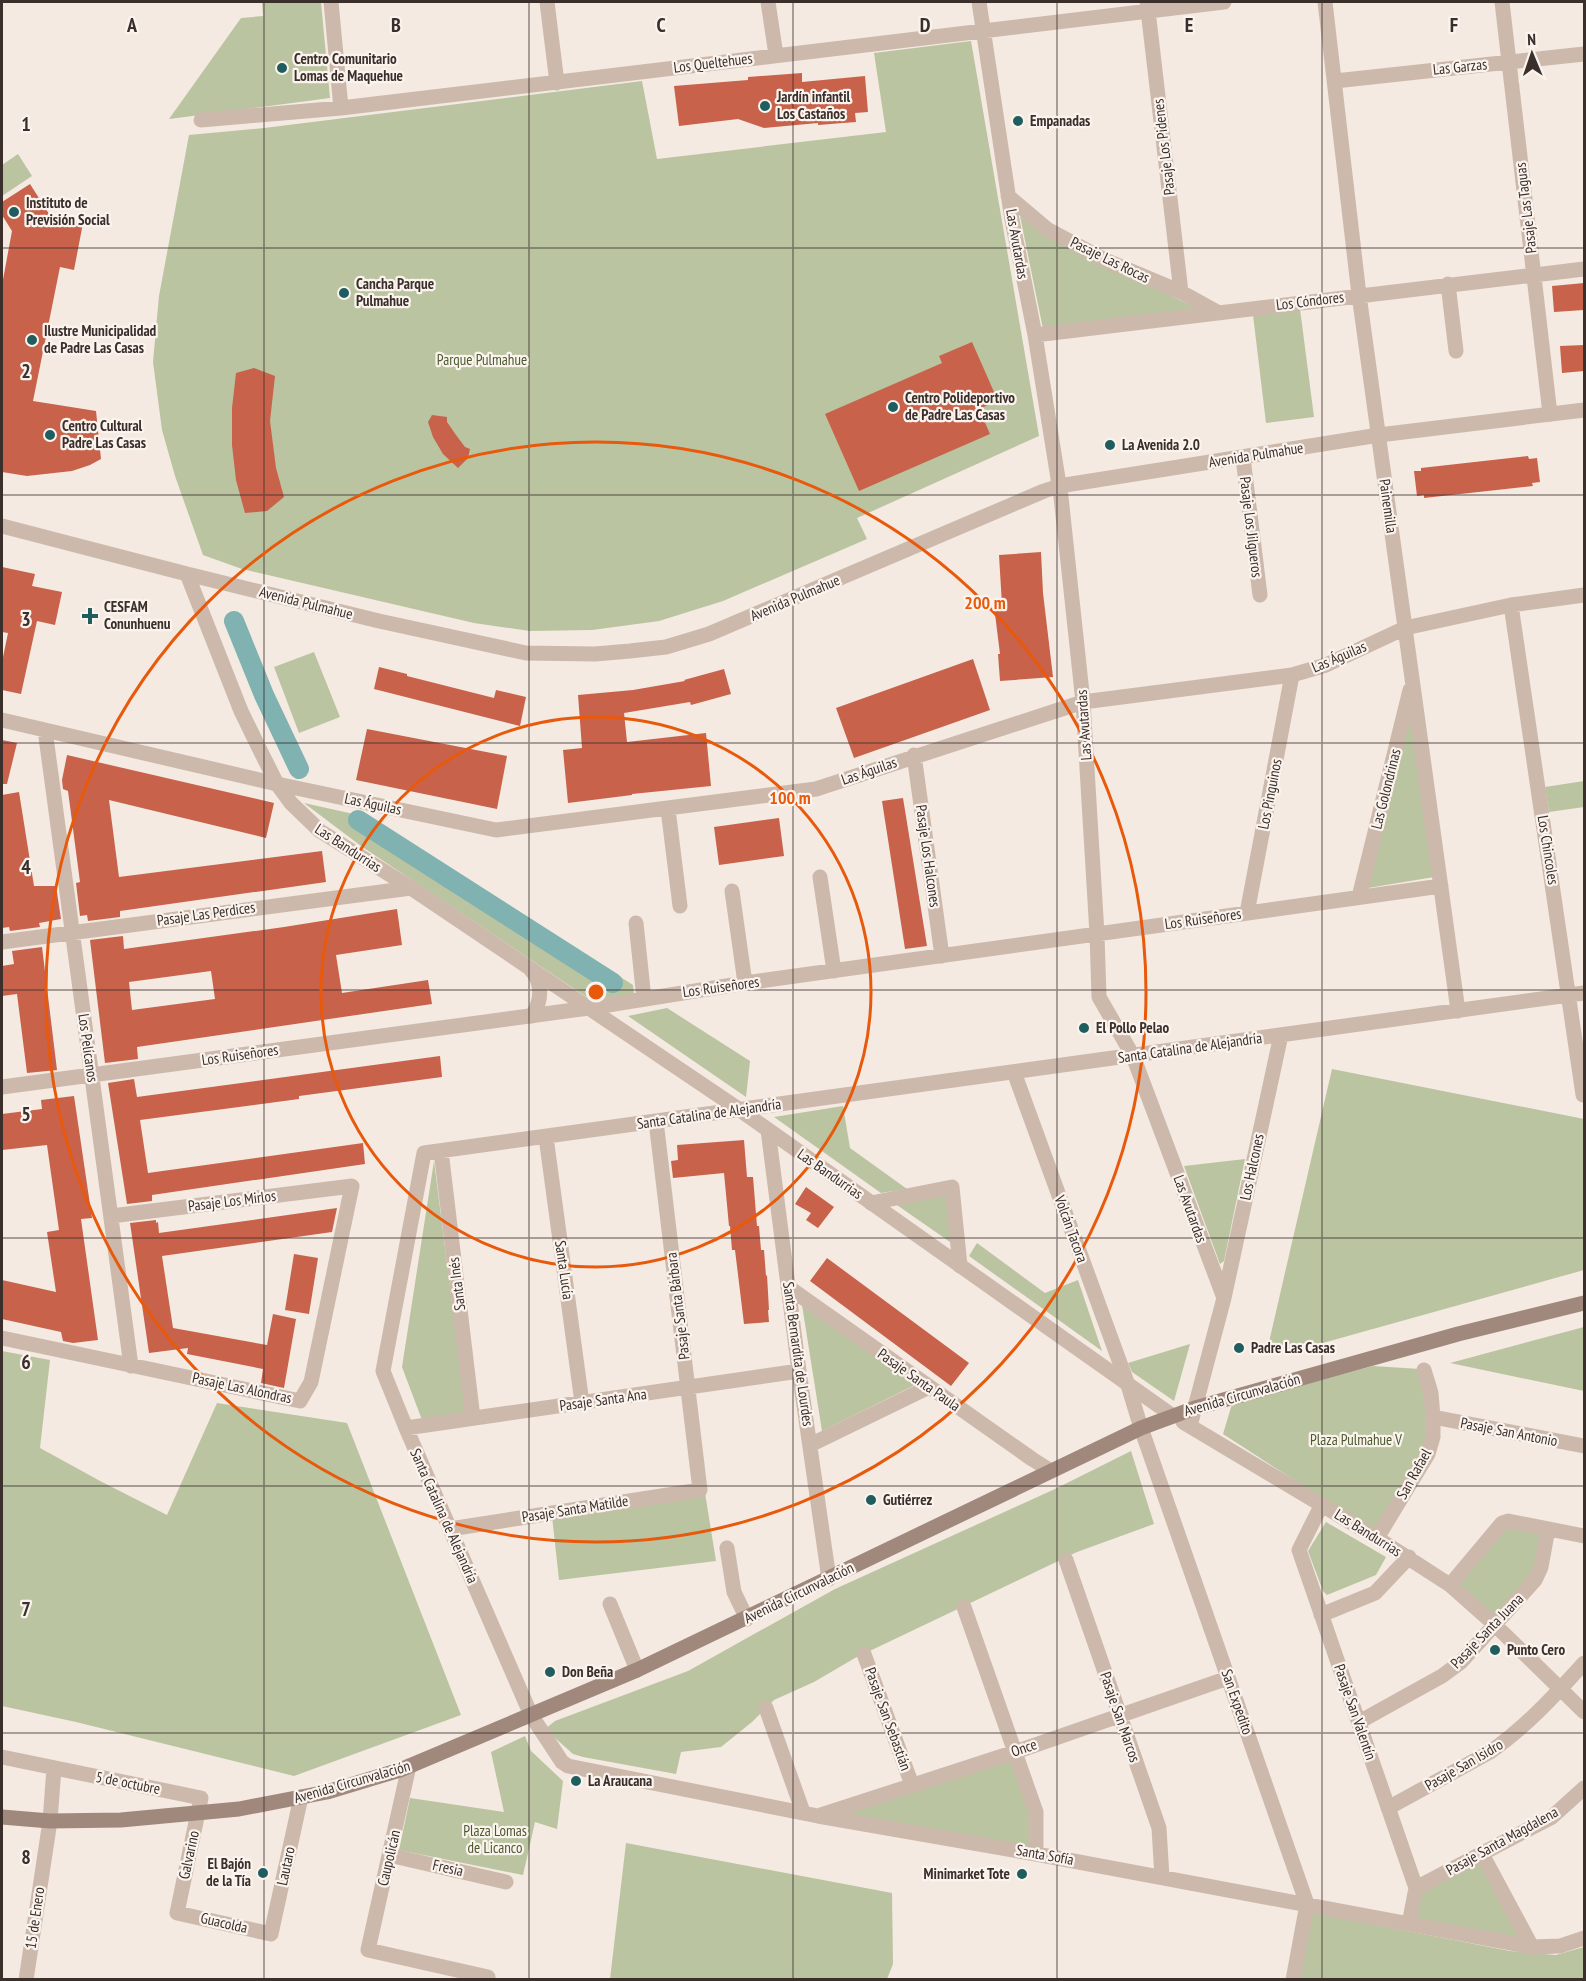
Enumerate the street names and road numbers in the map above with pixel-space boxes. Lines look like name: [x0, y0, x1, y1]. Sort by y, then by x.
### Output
street label: Los Queltehues: [672, 48, 753, 77]
street label: Las Garzas: [1432, 54, 1488, 79]
street label: Pasaje Los Pidenes: [1148, 98, 1179, 196]
street label: Pasaje Las Taguas: [1511, 162, 1541, 255]
street label: Las Avutardas: [1002, 207, 1033, 280]
street label: Pasaje Las Rocas: [1067, 232, 1153, 287]
street label: Los Cóndores: [1275, 287, 1345, 314]
street label: Avenida Pulmahue: [1207, 438, 1305, 471]
street label: Pasaje Los Jilgueros: [1236, 475, 1267, 578]
street label: Painemilla: [1375, 478, 1402, 534]
street label: Avenida Pulmahue: [747, 570, 843, 625]
street label: Avenida Pulmahue: [257, 582, 355, 623]
street label: Las Águilas: [1309, 637, 1369, 677]
street label: Las Avutardas: [1072, 689, 1095, 761]
street label: Las Golondrinas: [1366, 747, 1405, 831]
street label: Las Águilas: [839, 752, 899, 789]
street label: Los Pinguinos: [1253, 757, 1286, 831]
street label: Las Águilas: [343, 788, 403, 819]
street label: Pasaje Los Halcones: [912, 803, 945, 908]
street label: Los Chincoles: [1534, 814, 1563, 886]
street label: Las Bandurrias: [311, 819, 385, 876]
street label: Pasaje Las Perdices: [156, 897, 256, 930]
street label: Los Ruiseñores: [1163, 904, 1242, 933]
street label: Los Ruiseñores: [681, 972, 760, 1001]
street label: Los Pelícanos: [74, 1012, 103, 1083]
street label: Santa Catalina de Alejandría: [1117, 1028, 1263, 1067]
street label: Los Ruiseñores: [200, 1040, 279, 1069]
street label: Santa Catalina de Alejandría: [636, 1094, 782, 1133]
street label: Los Halcones: [1235, 1132, 1268, 1202]
street label: Las Bandurrias: [794, 1144, 867, 1203]
street label: Las Avutardas: [1169, 1172, 1211, 1245]
street label: Pasaje Los Mirlos: [187, 1186, 277, 1215]
street label: Volcán Tacora: [1050, 1192, 1092, 1265]
street label: Santa Lucía: [551, 1239, 578, 1301]
street label: Pasaje Santa Bárbara: [661, 1251, 694, 1361]
street label: Santa Inés: [444, 1256, 469, 1312]
street label: Santa Bernardita de Lourdes: [779, 1280, 818, 1427]
street label: Pasaje Santa Paula: [874, 1344, 964, 1415]
street label: Pasaje Las Alondras: [191, 1368, 294, 1407]
street label: Avenida Circunvalación: [1182, 1369, 1302, 1420]
street label: Pasaje Santa Ana: [558, 1384, 648, 1415]
street label: Pasaje San Antonio: [1459, 1413, 1559, 1450]
street label: Santa Catalina de Alejandría: [406, 1445, 483, 1586]
street label: San Rafael: [1392, 1445, 1435, 1502]
street label: Pasaje Santa Matilde: [520, 1491, 629, 1526]
street label: Las Bandurrias: [1331, 1505, 1405, 1561]
street label: Avenida Circunvalación: [741, 1558, 857, 1627]
street label: Pasaje Santa Juana: [1446, 1589, 1527, 1672]
street label: Pasaje San Valentín: [1330, 1661, 1381, 1762]
street label: Pasaje San Sebastián: [861, 1665, 916, 1773]
street label: San Expedito: [1217, 1667, 1257, 1737]
street label: Pasaje San Marcos: [1096, 1669, 1145, 1765]
street label: Once: [1008, 1734, 1039, 1761]
street label: Pasaje San Isidro: [1421, 1735, 1506, 1795]
street label: Avenida Circunvalación: [292, 1756, 412, 1807]
street label: 5 de octubre: [94, 1767, 162, 1798]
street label: Pasaje Santa Magdalena: [1442, 1802, 1561, 1879]
street label: Caupolicán: [373, 1828, 404, 1888]
street label: Galvarino: [174, 1829, 203, 1881]
street label: Santa Sofía: [1015, 1840, 1075, 1869]
street label: Lautaro: [272, 1845, 299, 1887]
street label: Fresia: [431, 1855, 465, 1880]
street label: 15 de Enero: [21, 1886, 48, 1950]
street label: Guacolda: [199, 1908, 249, 1937]

